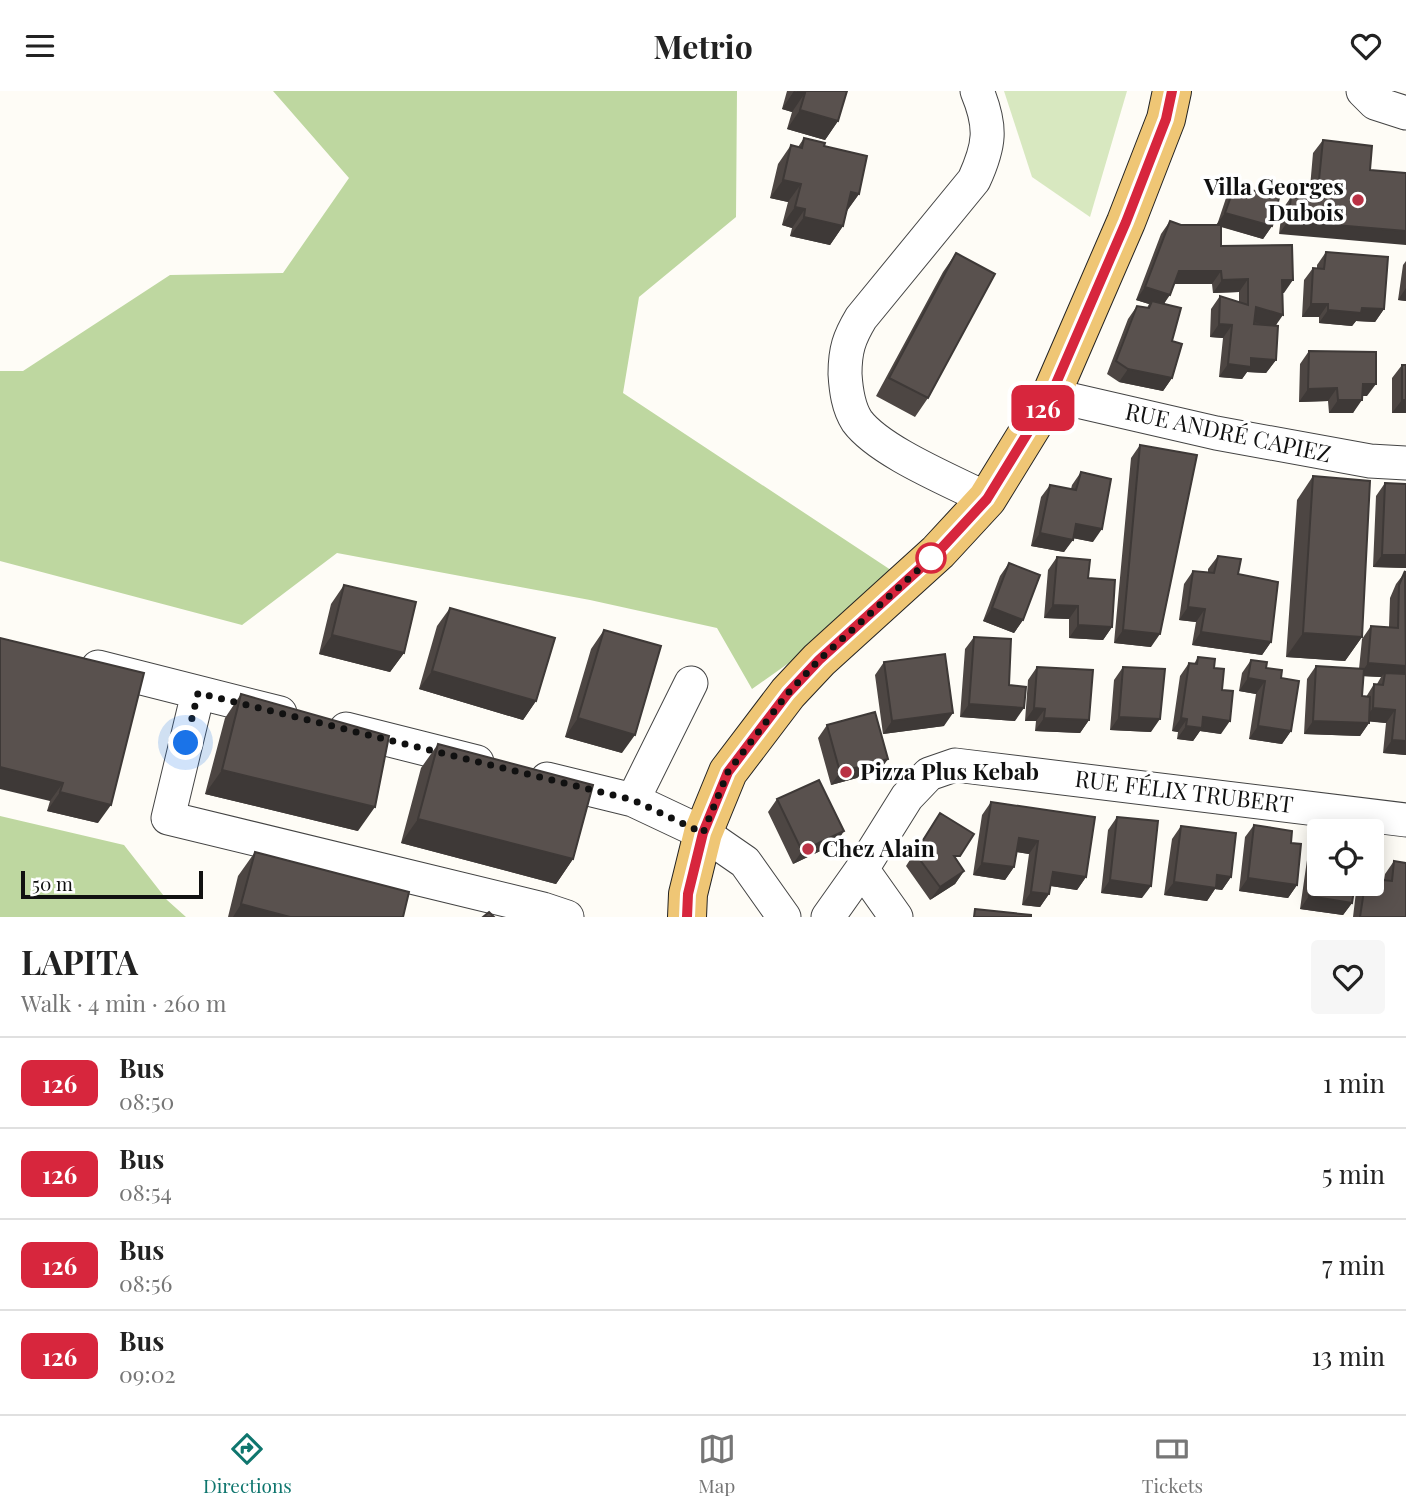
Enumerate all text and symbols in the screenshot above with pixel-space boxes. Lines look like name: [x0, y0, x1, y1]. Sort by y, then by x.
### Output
text: Metrio: [653, 24, 753, 67]
icon: menu: [21, 27, 59, 65]
icon: heart: [1347, 27, 1385, 65]
place label: Villa Georges Dubois: [1203, 170, 1344, 227]
marker: Villa Georges Dubois: [1350, 192, 1366, 208]
line badge: 126: [1003, 385, 1083, 431]
text: 126: [1025, 392, 1061, 424]
street label: RUE ANDRÉ CAPIEZ: [1123, 395, 1334, 468]
unlabelled marker: [916, 543, 946, 573]
your location: [168, 725, 203, 760]
place label: Pizza Plus Kebab: [860, 755, 1039, 786]
street label: RUE FÉLIX TRUBERT: [1073, 762, 1295, 819]
marker: Pizza Plus Kebab: [838, 764, 854, 780]
map controls: [1307, 819, 1384, 896]
button: locate: [1307, 819, 1384, 896]
place label: Chez Alain: [822, 832, 935, 863]
marker: Chez Alain: [800, 841, 816, 857]
scale bar: [21, 868, 203, 900]
text: 50 m: [32, 870, 73, 896]
text: LAPITA: [21, 939, 138, 983]
button: heart: [1311, 940, 1385, 1014]
text: Walk · 4 min · 260 m: [21, 987, 226, 1018]
text: Bus: [119, 1050, 164, 1085]
text: 1 min: [1323, 1065, 1385, 1100]
text: 126: [42, 1067, 77, 1099]
text: 08:50: [119, 1085, 174, 1116]
text: Bus: [119, 1141, 164, 1176]
text: 5 min: [1322, 1156, 1385, 1191]
text: 126: [42, 1158, 77, 1190]
text: 08:54: [119, 1176, 172, 1207]
text: Bus: [119, 1232, 164, 1267]
text: 7 min: [1322, 1247, 1385, 1282]
text: 126: [42, 1249, 77, 1281]
text: 08:56: [119, 1267, 172, 1298]
text: Bus: [119, 1323, 164, 1358]
text: 13 min: [1311, 1338, 1385, 1373]
text: 126: [42, 1340, 77, 1372]
text: 09:02: [119, 1358, 175, 1389]
tab: Directions: [203, 1430, 292, 1498]
tab: Map: [698, 1430, 736, 1498]
tab: Tickets: [1142, 1430, 1203, 1498]

